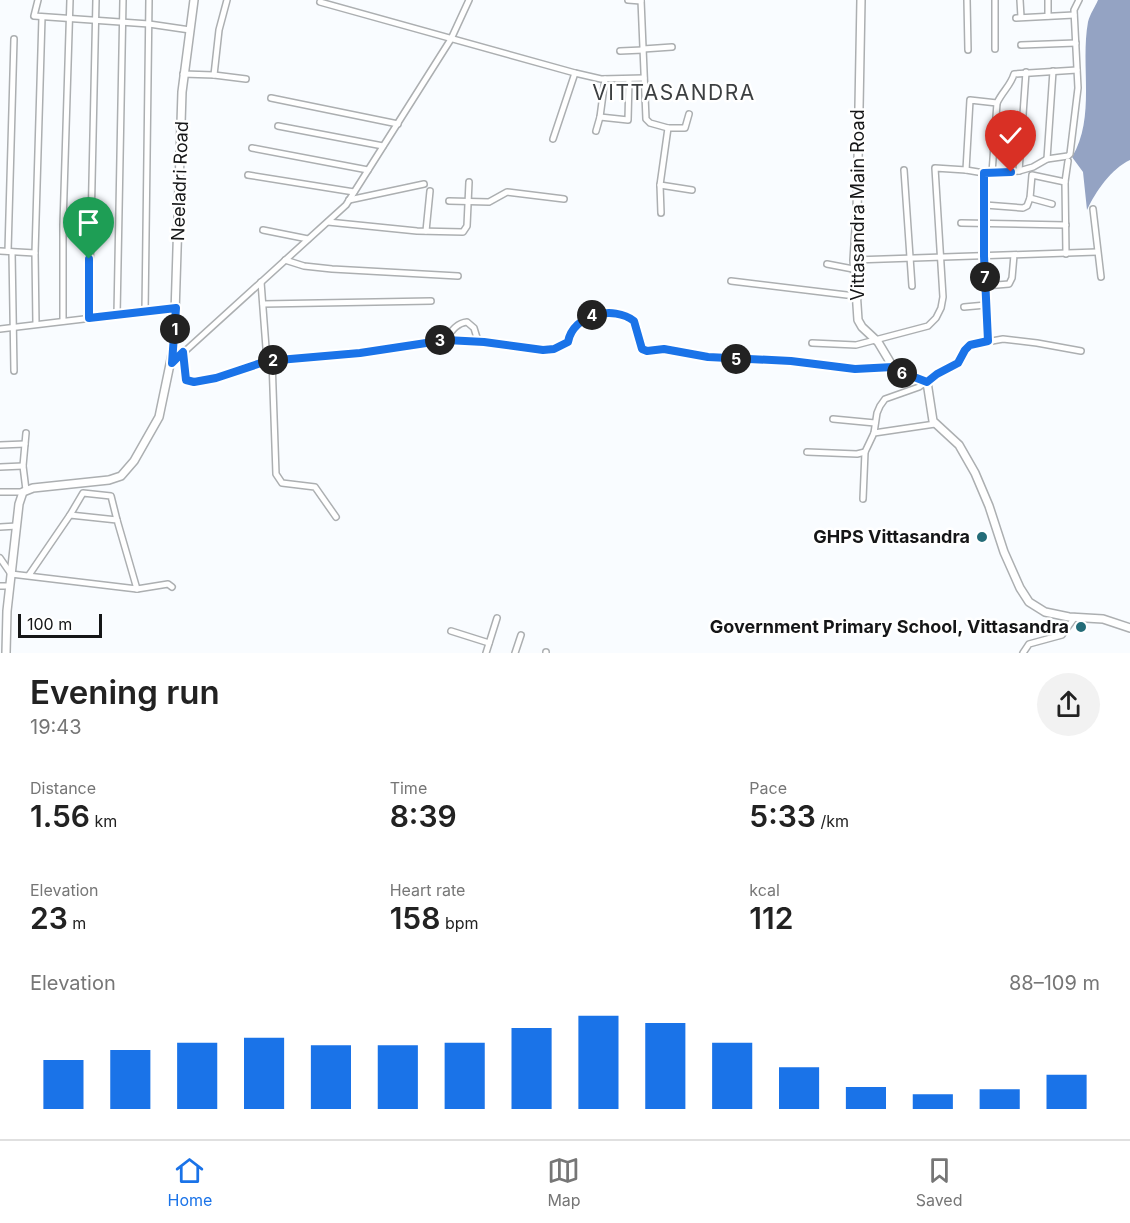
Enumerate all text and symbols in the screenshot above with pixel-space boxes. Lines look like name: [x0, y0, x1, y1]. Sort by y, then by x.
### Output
district label: VITTASANDRA: [592, 80, 756, 105]
street label: Vittasandra Main Road: [847, 109, 868, 301]
pin: [985, 110, 1036, 172]
icon: check: [994, 119, 1027, 152]
street label: Neeladri Road: [167, 121, 192, 241]
pin: [63, 197, 114, 259]
icon: arrive: [72, 206, 105, 239]
pin: 7: [970, 262, 1000, 292]
text: 7: [980, 267, 990, 287]
pin: 4: [577, 300, 607, 330]
text: 4: [587, 305, 597, 325]
pin: 1: [160, 314, 190, 344]
text: 1: [172, 319, 178, 339]
pin: 3: [425, 325, 455, 355]
text: 3: [435, 330, 445, 350]
pin: 5: [721, 344, 751, 374]
pin: 2: [258, 345, 288, 375]
text: 5: [731, 349, 741, 369]
text: 2: [268, 350, 278, 370]
pin: 6: [887, 358, 917, 388]
text: 6: [897, 363, 907, 383]
place label: GHPS Vittasandra: [813, 526, 970, 547]
marker: GHPS Vittasandra: [975, 530, 989, 544]
scale bar: [18, 611, 102, 638]
text: 100 m: [27, 614, 72, 634]
place label: Government Primary School, Vittasandra: [710, 616, 1069, 637]
marker: Government Primary School, Vittasandra: [1074, 620, 1088, 634]
text: Evening run: [30, 672, 220, 712]
button: share: [1037, 673, 1100, 736]
text: 19:43: [30, 715, 82, 739]
text: Distance: [30, 778, 96, 798]
text: Time: [390, 778, 427, 798]
text: Pace: [749, 778, 787, 798]
text: 1.56: [30, 798, 90, 834]
text: 8:39: [390, 798, 457, 834]
text: 5:33: [749, 798, 816, 834]
text: km: [90, 811, 117, 831]
text: /km: [816, 811, 849, 831]
text: Elevation: [30, 880, 99, 900]
text: Heart rate: [390, 880, 465, 900]
text: kcal: [749, 880, 780, 900]
text: 23: [30, 900, 68, 936]
text: 158: [390, 900, 440, 936]
text: 112: [749, 900, 793, 936]
text: m: [68, 913, 86, 933]
text: bpm: [440, 913, 479, 933]
text: Elevation: [30, 971, 116, 995]
text: 88–109 m: [1009, 971, 1100, 995]
tab: Home: [168, 1154, 212, 1210]
tab: Map: [547, 1154, 581, 1210]
tab: Saved: [916, 1154, 962, 1210]

